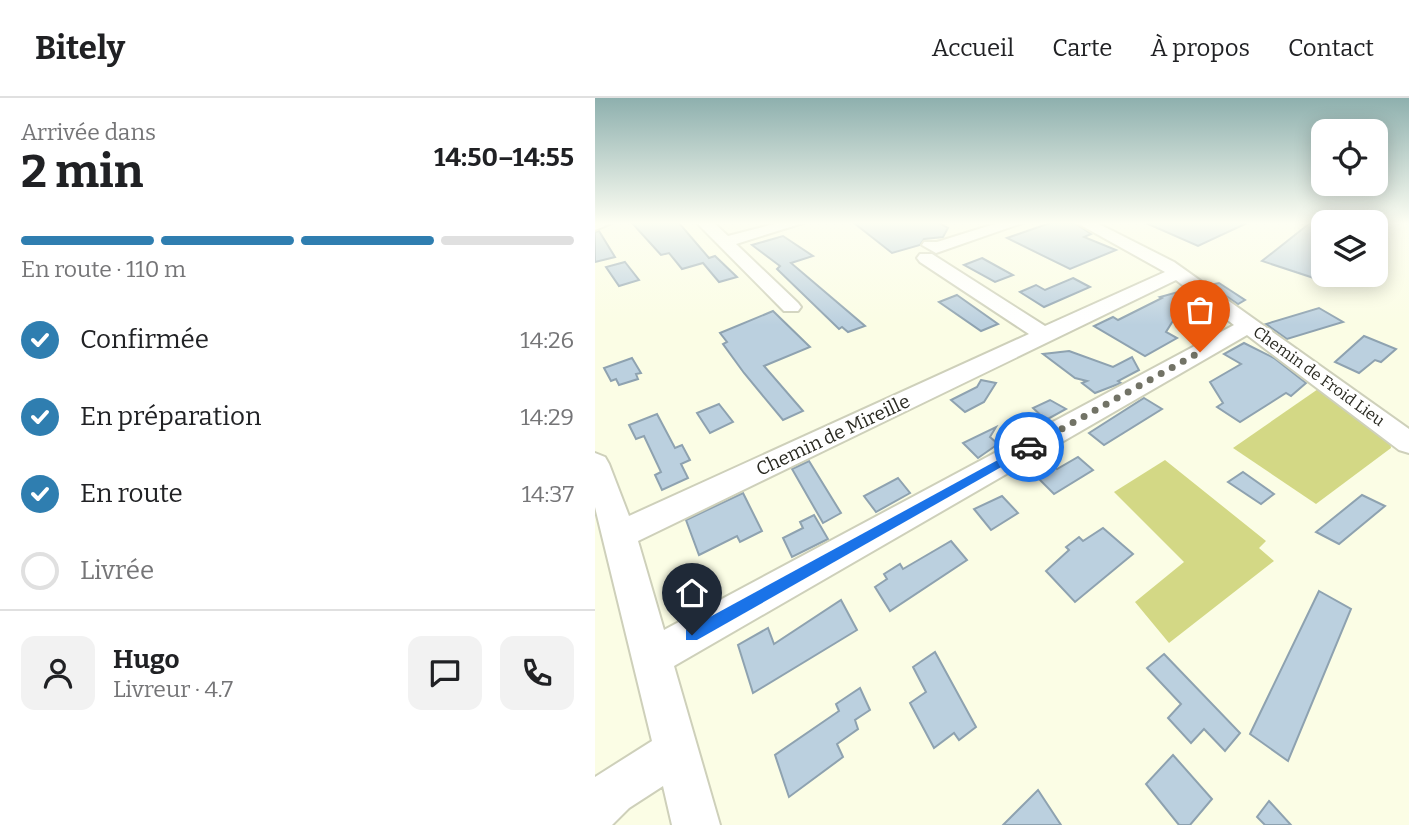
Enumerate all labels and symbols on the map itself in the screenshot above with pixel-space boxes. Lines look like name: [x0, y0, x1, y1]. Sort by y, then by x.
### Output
pin: [1170, 280, 1230, 352]
street label: Chemin de Froid Lieu: [1250, 322, 1388, 430]
street label: Chemin de Mireille: [752, 389, 914, 481]
courier: [994, 412, 1064, 482]
pin: [662, 563, 722, 635]

